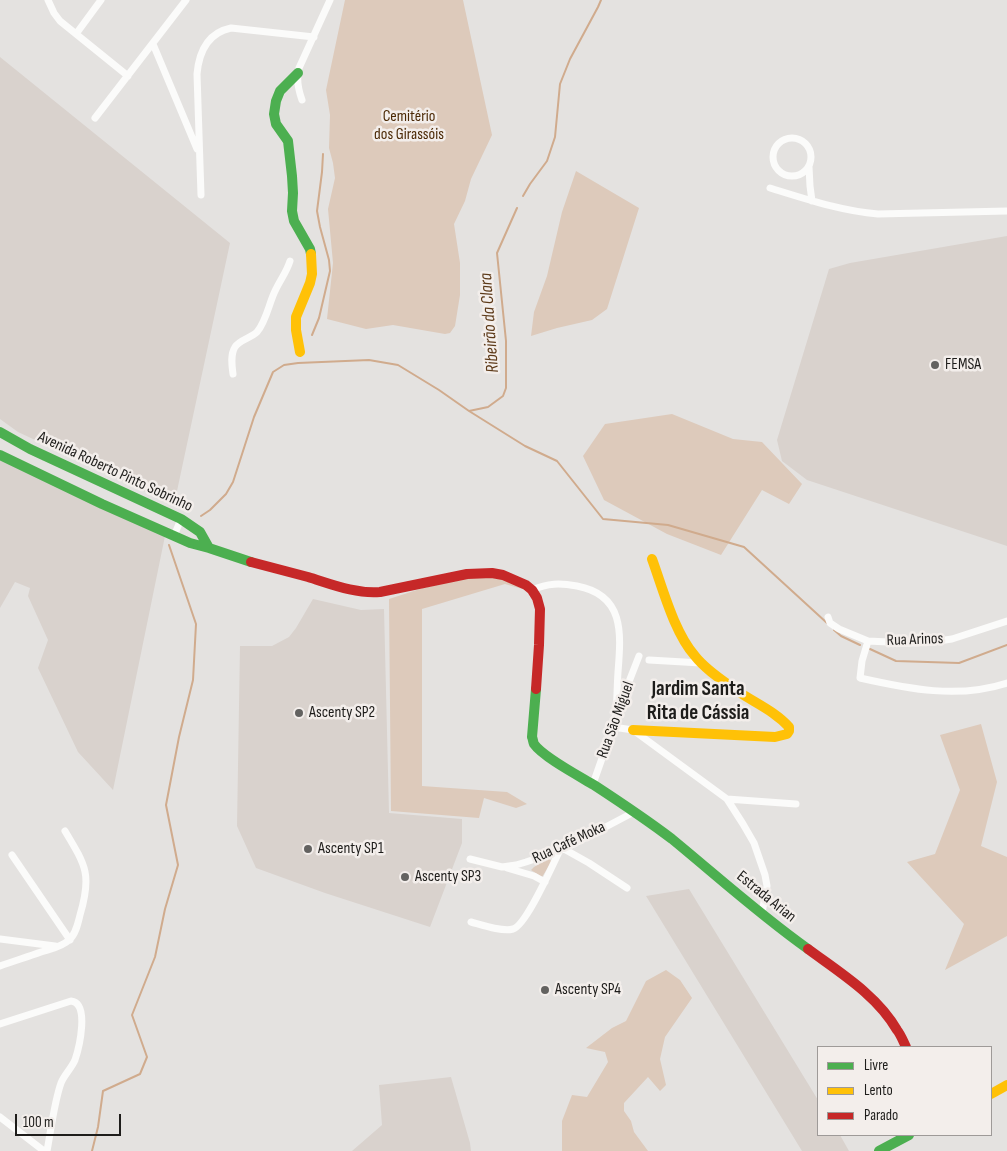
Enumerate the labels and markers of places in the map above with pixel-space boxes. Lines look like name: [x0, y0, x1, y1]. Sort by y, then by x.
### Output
place label: FEMSA: [945, 355, 981, 375]
marker: FEMSA: [929, 359, 941, 371]
place label: Ascenty SP2: [309, 703, 375, 723]
marker: Ascenty SP2: [293, 707, 305, 719]
place label: Ascenty SP1: [318, 839, 384, 859]
marker: Ascenty SP1: [302, 843, 314, 855]
place label: Ascenty SP3: [415, 867, 481, 887]
marker: Ascenty SP3: [399, 871, 411, 883]
place label: Ascenty SP4: [555, 980, 621, 1000]
marker: Ascenty SP4: [539, 984, 551, 996]

